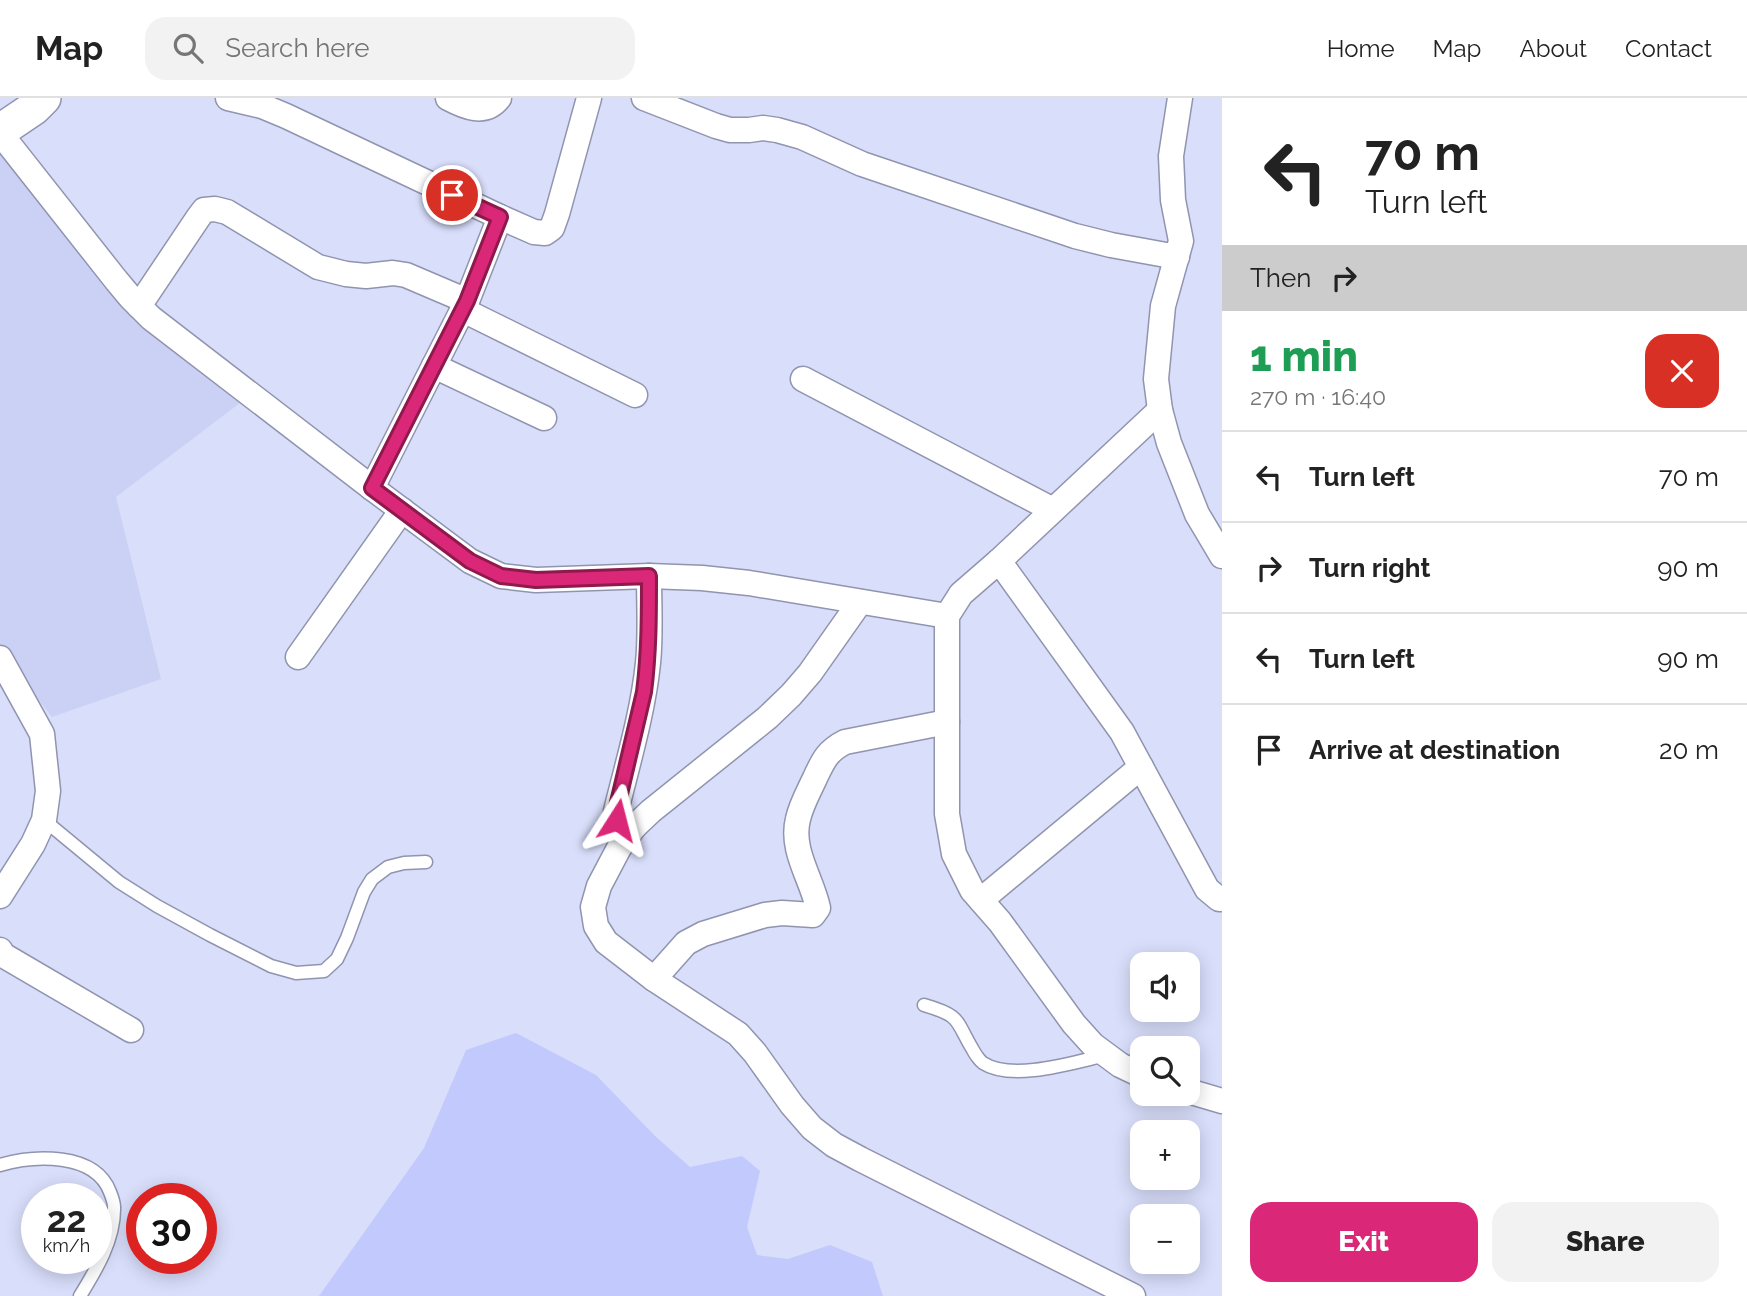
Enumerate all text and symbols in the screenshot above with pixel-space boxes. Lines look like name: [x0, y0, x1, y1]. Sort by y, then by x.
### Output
search box: [145, 17, 635, 80]
text: Map: [35, 29, 103, 68]
icon: search: [169, 29, 207, 67]
text: Search here: [225, 33, 370, 63]
text: Home: [1327, 34, 1395, 63]
text: Map: [1433, 34, 1481, 63]
text: About: [1519, 34, 1587, 63]
text: Contact: [1625, 34, 1712, 63]
text: 70 m: [1365, 124, 1480, 181]
icon: left: [1250, 126, 1341, 217]
pin: [422, 165, 482, 225]
icon: arrive: [433, 176, 471, 214]
text: Turn left: [1365, 183, 1487, 220]
icon: right: [1325, 259, 1363, 297]
text: Then: [1250, 263, 1311, 293]
text: 1 min: [1250, 332, 1358, 381]
button: close: [1645, 334, 1719, 408]
text: 270 m · 16:40: [1250, 383, 1386, 410]
icon: left: [1250, 458, 1288, 496]
text: Turn left: [1309, 462, 1415, 492]
text: 70 m: [1659, 462, 1719, 492]
icon: right: [1250, 549, 1288, 587]
text: Turn right: [1309, 553, 1430, 583]
text: 90 m: [1657, 553, 1719, 583]
icon: left: [1250, 640, 1288, 678]
text: Turn left: [1309, 644, 1415, 674]
text: 90 m: [1657, 644, 1719, 674]
icon: arrive: [1250, 731, 1288, 769]
text: Arrive at destination: [1309, 735, 1560, 765]
text: 20 m: [1659, 735, 1719, 765]
position arrow: [580, 783, 654, 857]
map controls: [1130, 952, 1200, 1274]
button: sound: [1130, 952, 1200, 1022]
button: search: [1130, 1036, 1200, 1106]
button: +: [1130, 1120, 1200, 1190]
speed limit sign: 30: [126, 1183, 217, 1274]
text: 22: [47, 1199, 86, 1240]
button: Exit: [1250, 1202, 1478, 1282]
button: Share: [1492, 1202, 1719, 1282]
button: −: [1130, 1204, 1200, 1274]
text: km/h: [43, 1235, 90, 1256]

